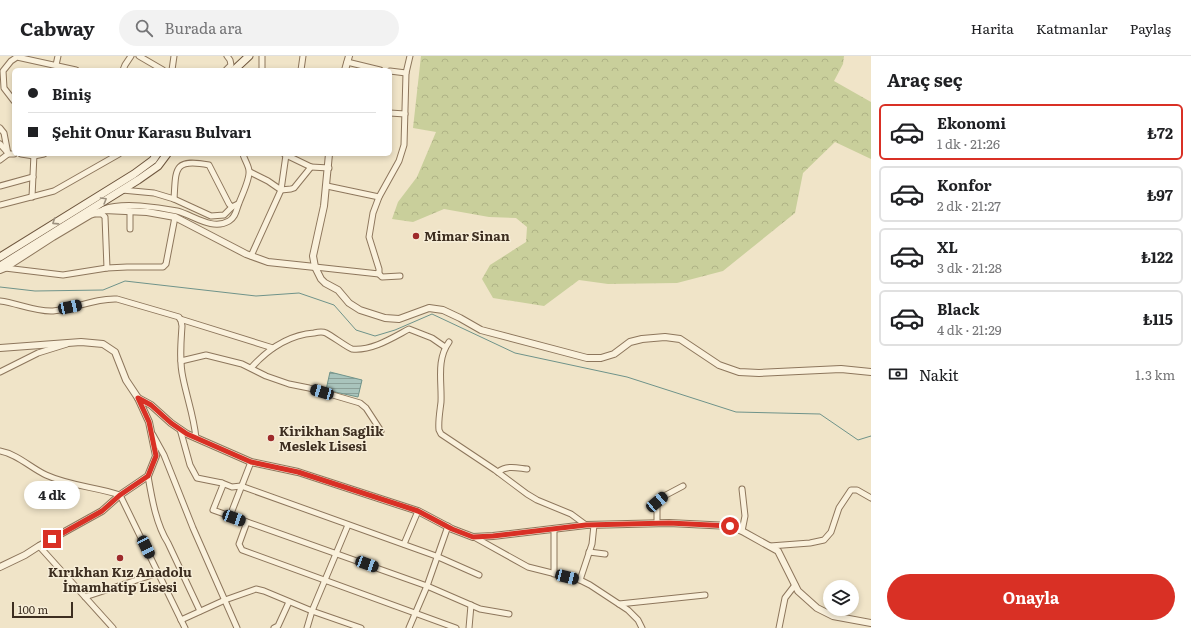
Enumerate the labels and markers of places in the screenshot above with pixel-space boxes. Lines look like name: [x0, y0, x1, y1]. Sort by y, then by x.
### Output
place label: Mimar Sinan: [424, 226, 510, 245]
marker: Mimar Sinan: [411, 231, 421, 241]
place label: Kirikhan Saglik Meslek Lisesi: [279, 421, 384, 455]
marker: Kirikhan Saglik Meslek Lisesi: [266, 433, 276, 443]
marker: Kırıkhan Kız Anadolu İmamhatip Lisesi: [115, 553, 125, 563]
place label: Kırıkhan Kız Anadolu İmamhatip Lisesi: [48, 562, 192, 596]

